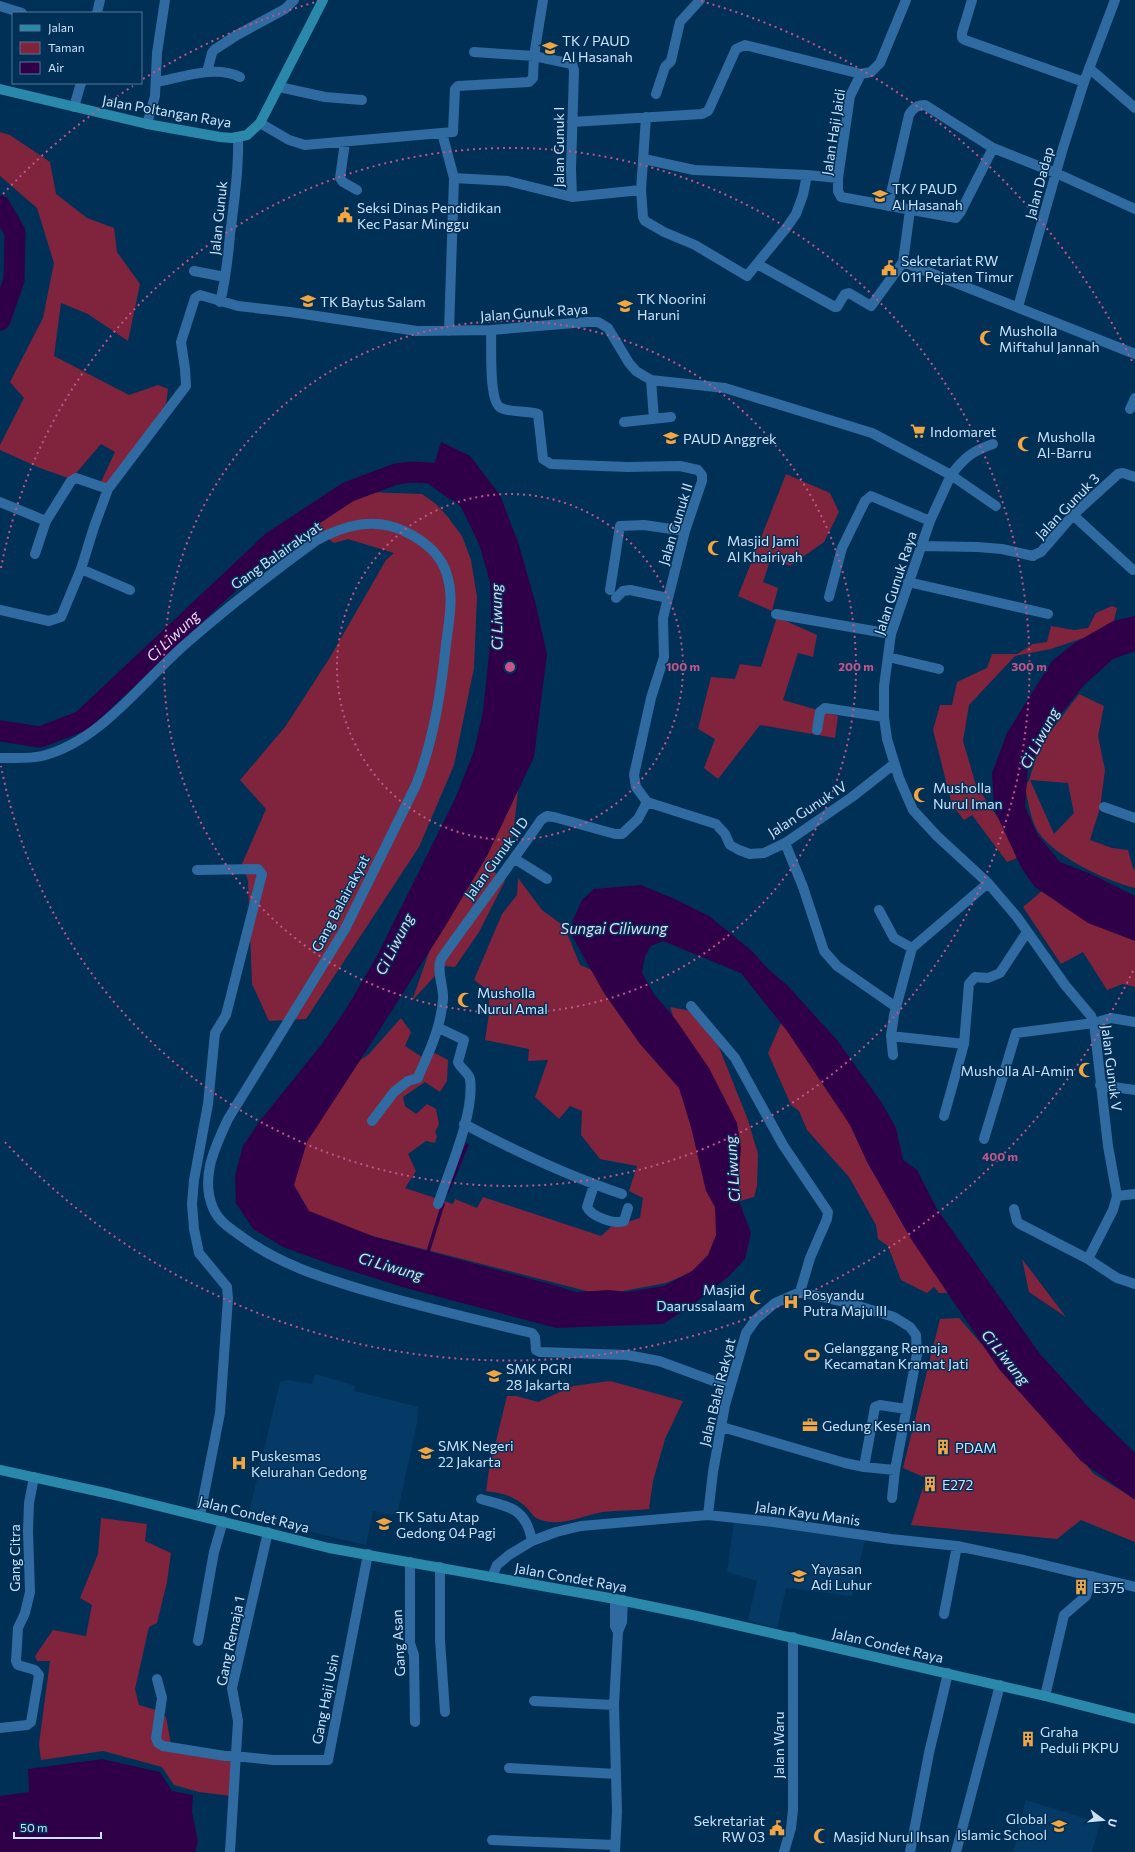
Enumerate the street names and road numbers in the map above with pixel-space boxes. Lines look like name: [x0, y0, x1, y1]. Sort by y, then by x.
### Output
street label: Jalan Haji Jaidi: [818, 88, 848, 176]
street label: Jalan Poltangan Raya: [101, 91, 233, 131]
street label: Jalan Gunuk I: [550, 106, 567, 188]
street label: Jalan Dadap: [1021, 145, 1057, 221]
street label: Jalan Gunuk: [206, 180, 230, 256]
street label: Jalan Gunuk Raya: [479, 300, 589, 324]
street label: Jalan Gunuk 3: [1031, 469, 1103, 543]
street label: Jalan Gunuk II: [654, 481, 696, 567]
street label: Gang Balairakyat: [227, 517, 325, 593]
street label: Jalan Gunuk Raya: [870, 529, 920, 637]
street label: Jalan Gunuk IV: [764, 777, 850, 841]
street label: Jalan Gunuk II D: [460, 813, 532, 903]
street label: Gang Balairakyat: [307, 851, 373, 954]
street label: Jalan Gunuk V: [1098, 1024, 1126, 1112]
street label: Jalan Balai Rakyat: [695, 1336, 739, 1448]
street label: Jalan Condet Raya: [197, 1492, 311, 1536]
street label: Jalan Kayu Manis: [754, 1497, 862, 1529]
street label: Gang Citra: [6, 1524, 23, 1592]
street label: Jalan Condet Raya: [514, 1559, 628, 1595]
street label: Gang Remaja 1: [212, 1595, 248, 1687]
street label: Gang Asan: [388, 1609, 408, 1677]
street label: Jalan Condet Raya: [831, 1624, 945, 1666]
street label: Gang Haji Usin: [308, 1652, 342, 1746]
street label: Jalan Waru: [770, 1711, 787, 1779]

